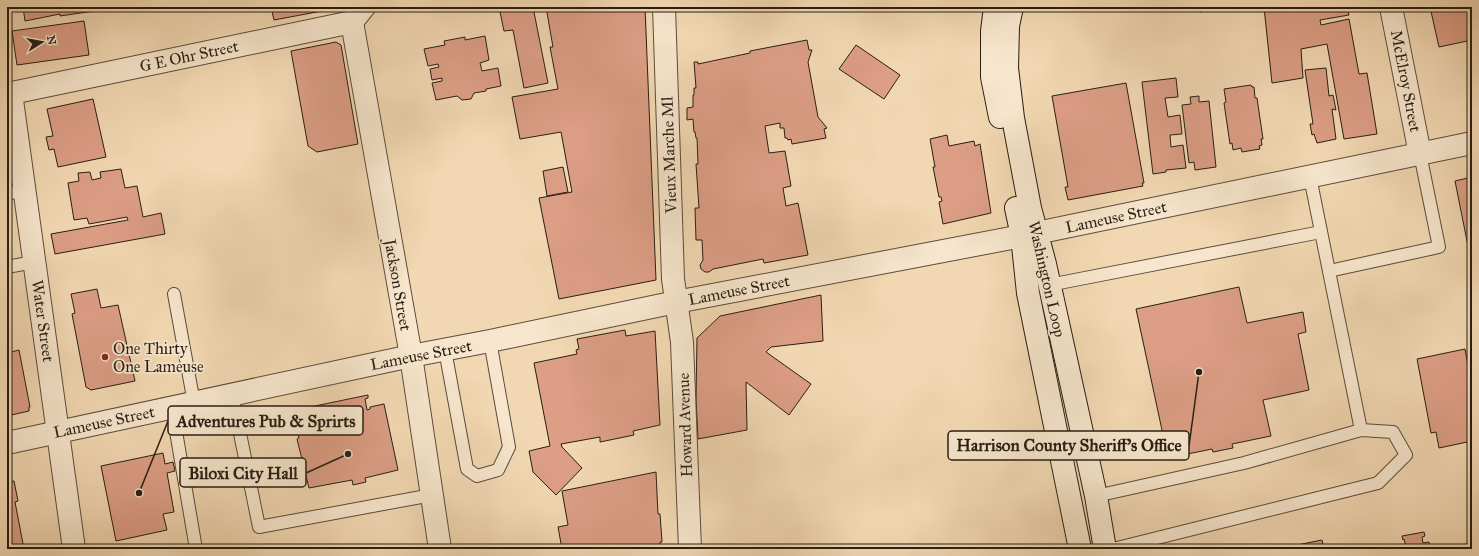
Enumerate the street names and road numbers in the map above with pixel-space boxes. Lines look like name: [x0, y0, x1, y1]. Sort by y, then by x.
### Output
street label: McElroy Street: [1387, 28, 1425, 134]
street label: G E Ohr Street: [138, 36, 240, 76]
street label: Vieux Marche Ml: [657, 96, 681, 215]
street label: Lameuse Street: [1064, 197, 1169, 237]
street label: Washington Loop: [1023, 219, 1070, 339]
street label: Jackson Street: [379, 236, 415, 333]
street label: Lameuse Street: [687, 271, 792, 309]
street label: Water Street: [28, 279, 58, 364]
street label: Lameuse Street: [369, 336, 474, 374]
street label: Howard Avenue: [674, 372, 696, 478]
street label: Lameuse Street: [52, 402, 157, 442]

